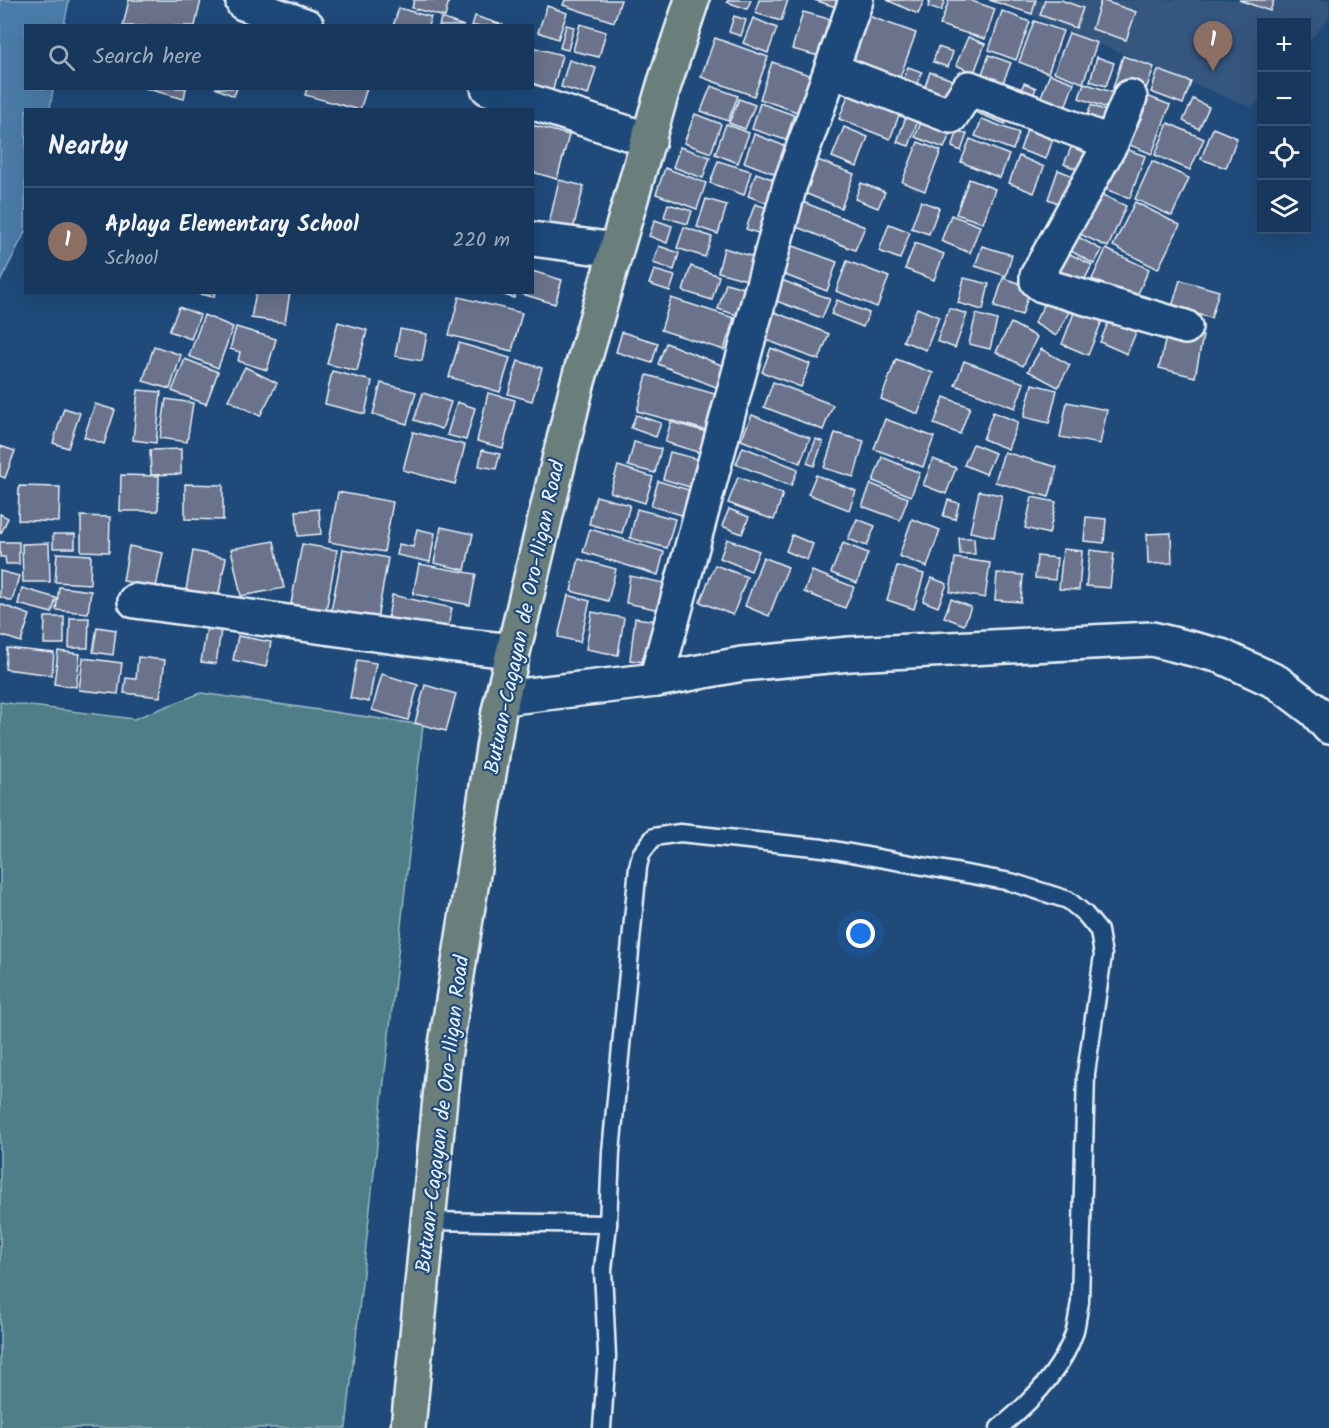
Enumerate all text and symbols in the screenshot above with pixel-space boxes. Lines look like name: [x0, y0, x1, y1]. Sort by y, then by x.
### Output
map controls: [1257, 18, 1311, 234]
button: +: [1257, 18, 1311, 72]
pin: 1: [1194, 22, 1232, 71]
search box: [24, 24, 534, 90]
text: Search here: [93, 40, 201, 75]
icon: search: [45, 41, 78, 74]
button: −: [1257, 72, 1311, 126]
text: Nearby: [48, 126, 128, 168]
button: locate: [1257, 126, 1311, 180]
button: layers: [1257, 180, 1311, 234]
text: Aplaya Elementary School: [105, 208, 359, 243]
text: 1: [64, 225, 71, 257]
text: 220 m: [453, 225, 510, 257]
text: School: [105, 243, 158, 275]
street label: Butuan-Cagayan de Oro-Iligan Road: [476, 457, 575, 777]
your location: [846, 919, 875, 948]
street label: Butuan-Cagayan de Oro-Iligan Road: [408, 953, 479, 1275]

